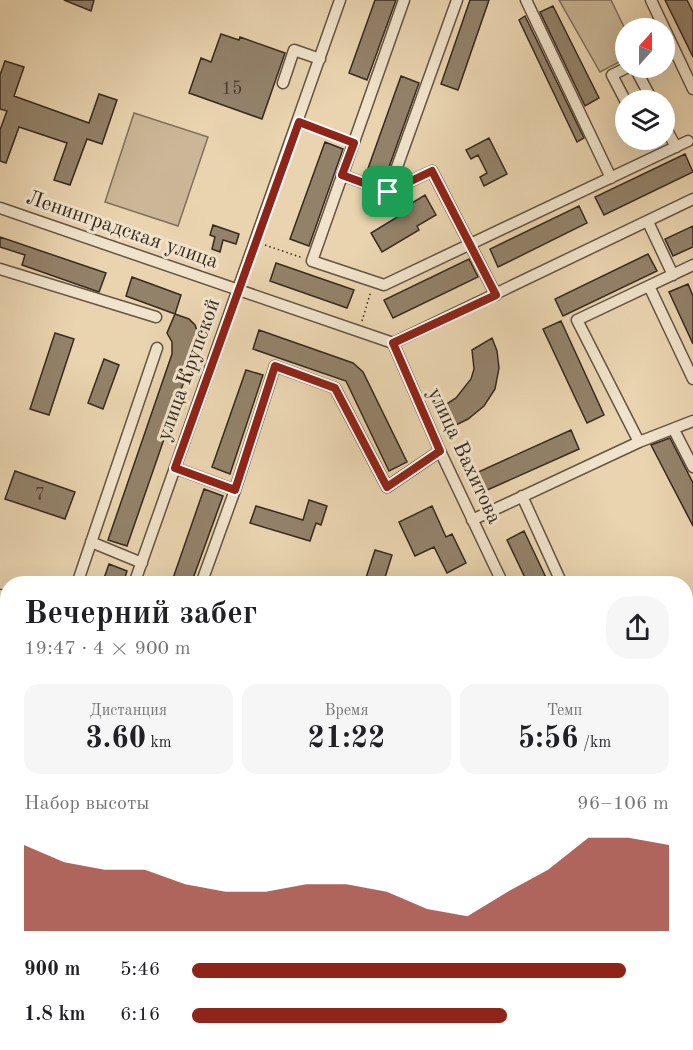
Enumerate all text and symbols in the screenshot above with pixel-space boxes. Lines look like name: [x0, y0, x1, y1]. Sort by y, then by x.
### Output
north arrow: [615, 18, 675, 78]
map controls: [615, 18, 675, 150]
house number: 15: [222, 80, 242, 98]
button: layers: [615, 90, 675, 150]
pin: [362, 166, 413, 217]
icon: arrive: [371, 175, 404, 208]
street label: Ленинградская улица: [23, 187, 221, 273]
street label: улица Крупской: [154, 296, 224, 444]
street label: улица Вахитова: [423, 385, 505, 527]
house number: 7: [35, 486, 45, 504]
button: share: [606, 596, 669, 659]
text: Вечерний забег: [24, 598, 257, 631]
text: 19:47 · 4 × 900 m: [24, 639, 191, 659]
text: Дистанция: [90, 703, 167, 719]
text: Время: [324, 703, 369, 719]
text: Темп: [547, 703, 582, 719]
text: 3.60: [85, 724, 146, 754]
text: 21:22: [308, 724, 386, 754]
text: 5:56: [518, 724, 578, 754]
text: km: [146, 735, 172, 751]
text: /km: [578, 735, 611, 751]
text: Набор высоты: [24, 794, 150, 814]
text: 96–106 m: [577, 794, 669, 814]
text: 900 m: [24, 960, 80, 980]
text: 5:46: [120, 960, 160, 980]
text: 1.8 km: [24, 1005, 86, 1025]
text: 6:16: [120, 1005, 160, 1025]

